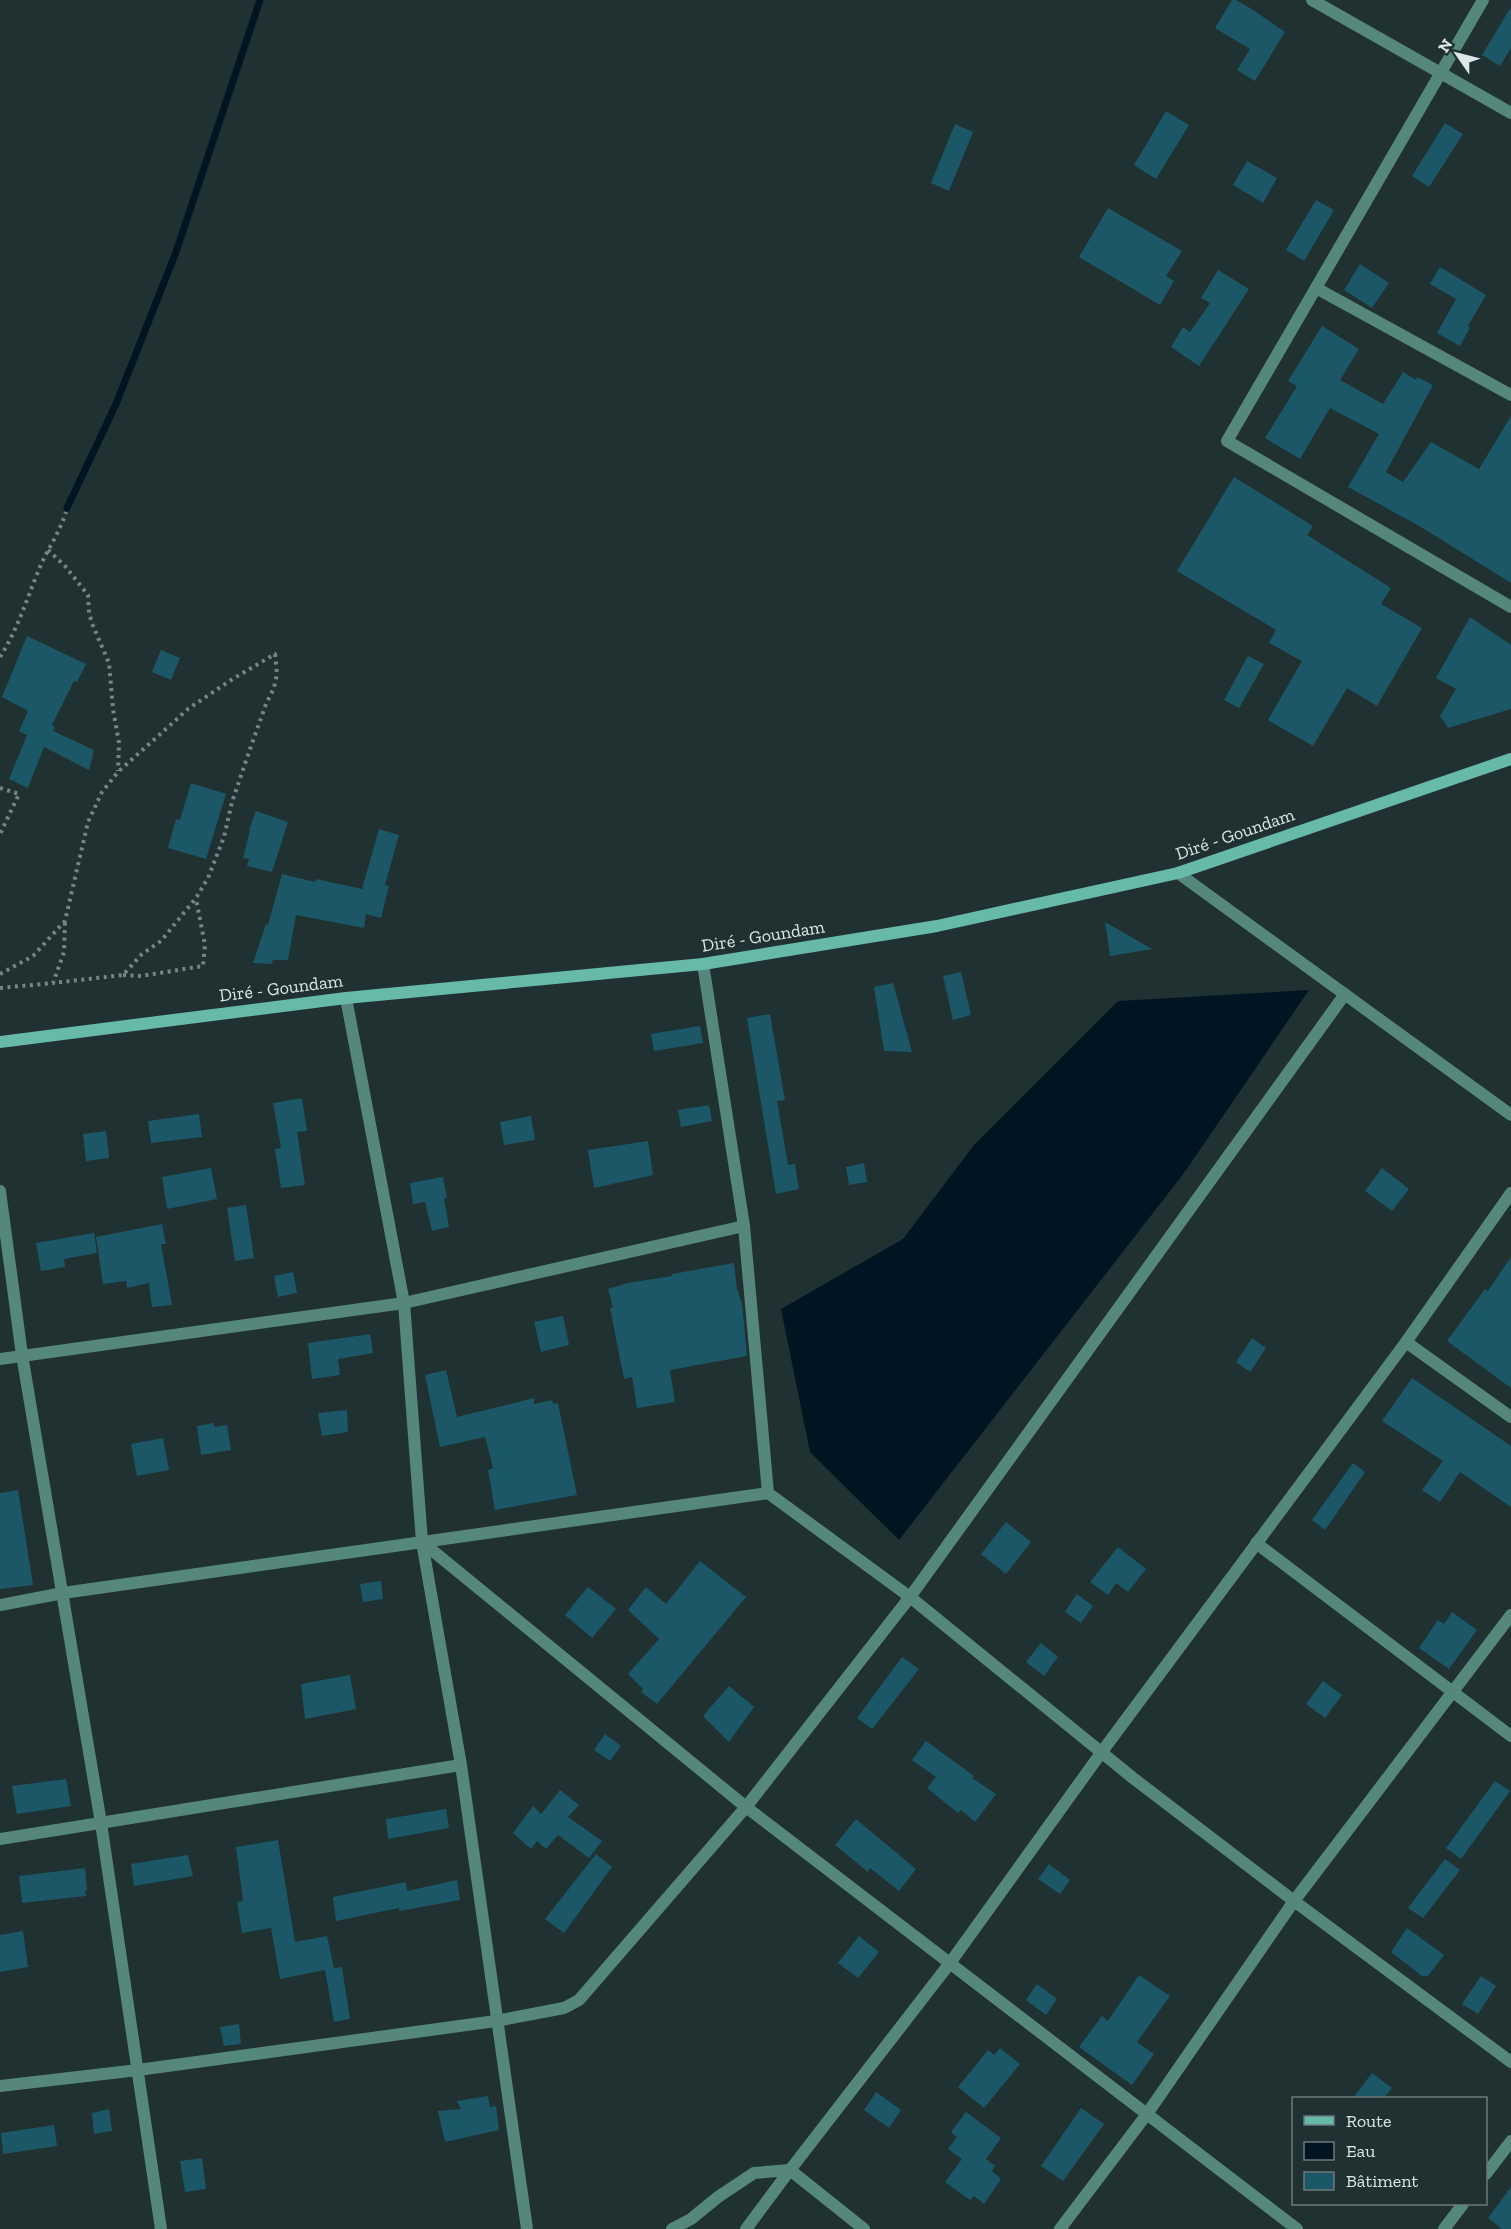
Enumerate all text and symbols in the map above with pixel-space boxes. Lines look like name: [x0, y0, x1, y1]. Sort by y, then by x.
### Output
north arrow: [1427, 24, 1487, 84]
text: N: [1434, 35, 1456, 56]
street label: Diré - Goundam: [1173, 803, 1298, 865]
street label: Diré - Goundam: [700, 915, 827, 957]
street label: Diré - Goundam: [218, 969, 345, 1006]
legend: [1292, 2097, 1487, 2205]
text: Route: [1346, 2110, 1391, 2132]
text: Eau: [1346, 2140, 1375, 2162]
text: Bâtiment: [1346, 2170, 1419, 2192]

